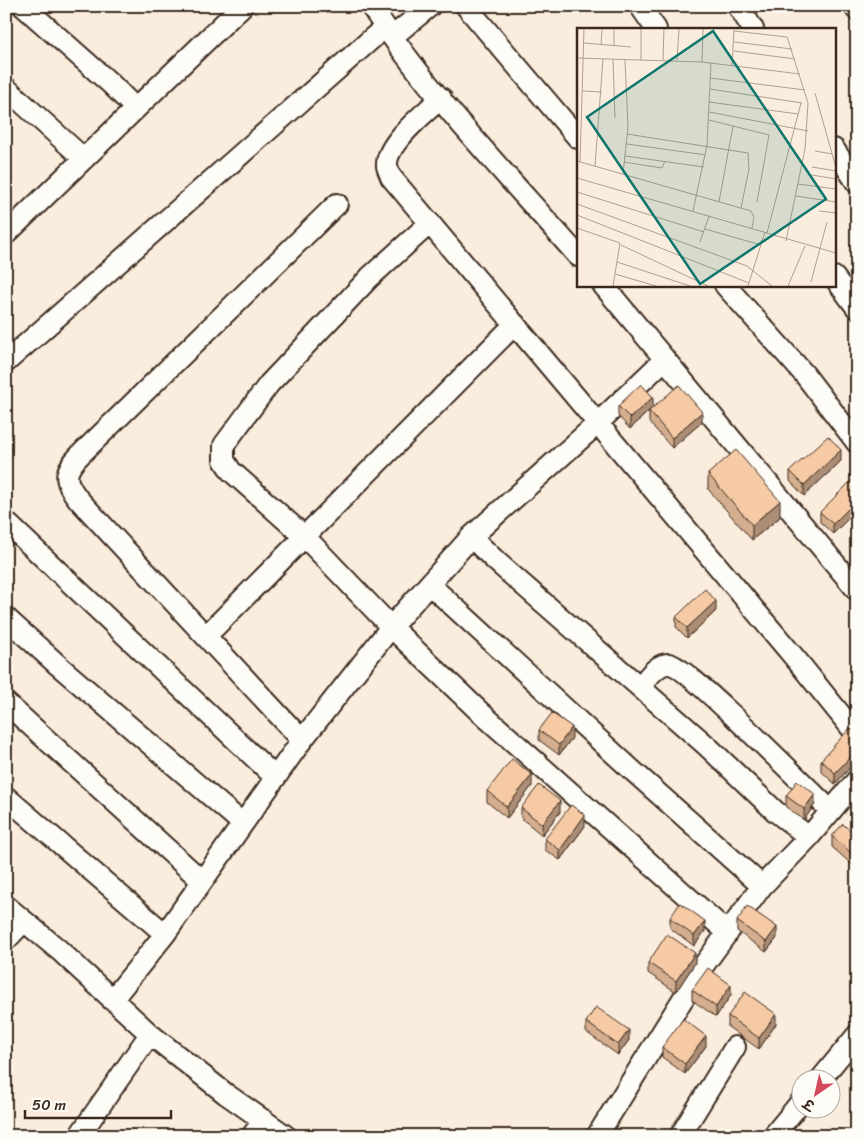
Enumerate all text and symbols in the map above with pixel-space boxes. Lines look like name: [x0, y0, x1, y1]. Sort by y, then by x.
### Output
inset map: [577, 28, 836, 286]
north arrow: [790, 1070, 840, 1120]
scale bar: [25, 1087, 171, 1119]
text: उ: [797, 1090, 822, 1118]
text: 50 m: [32, 1092, 67, 1118]

